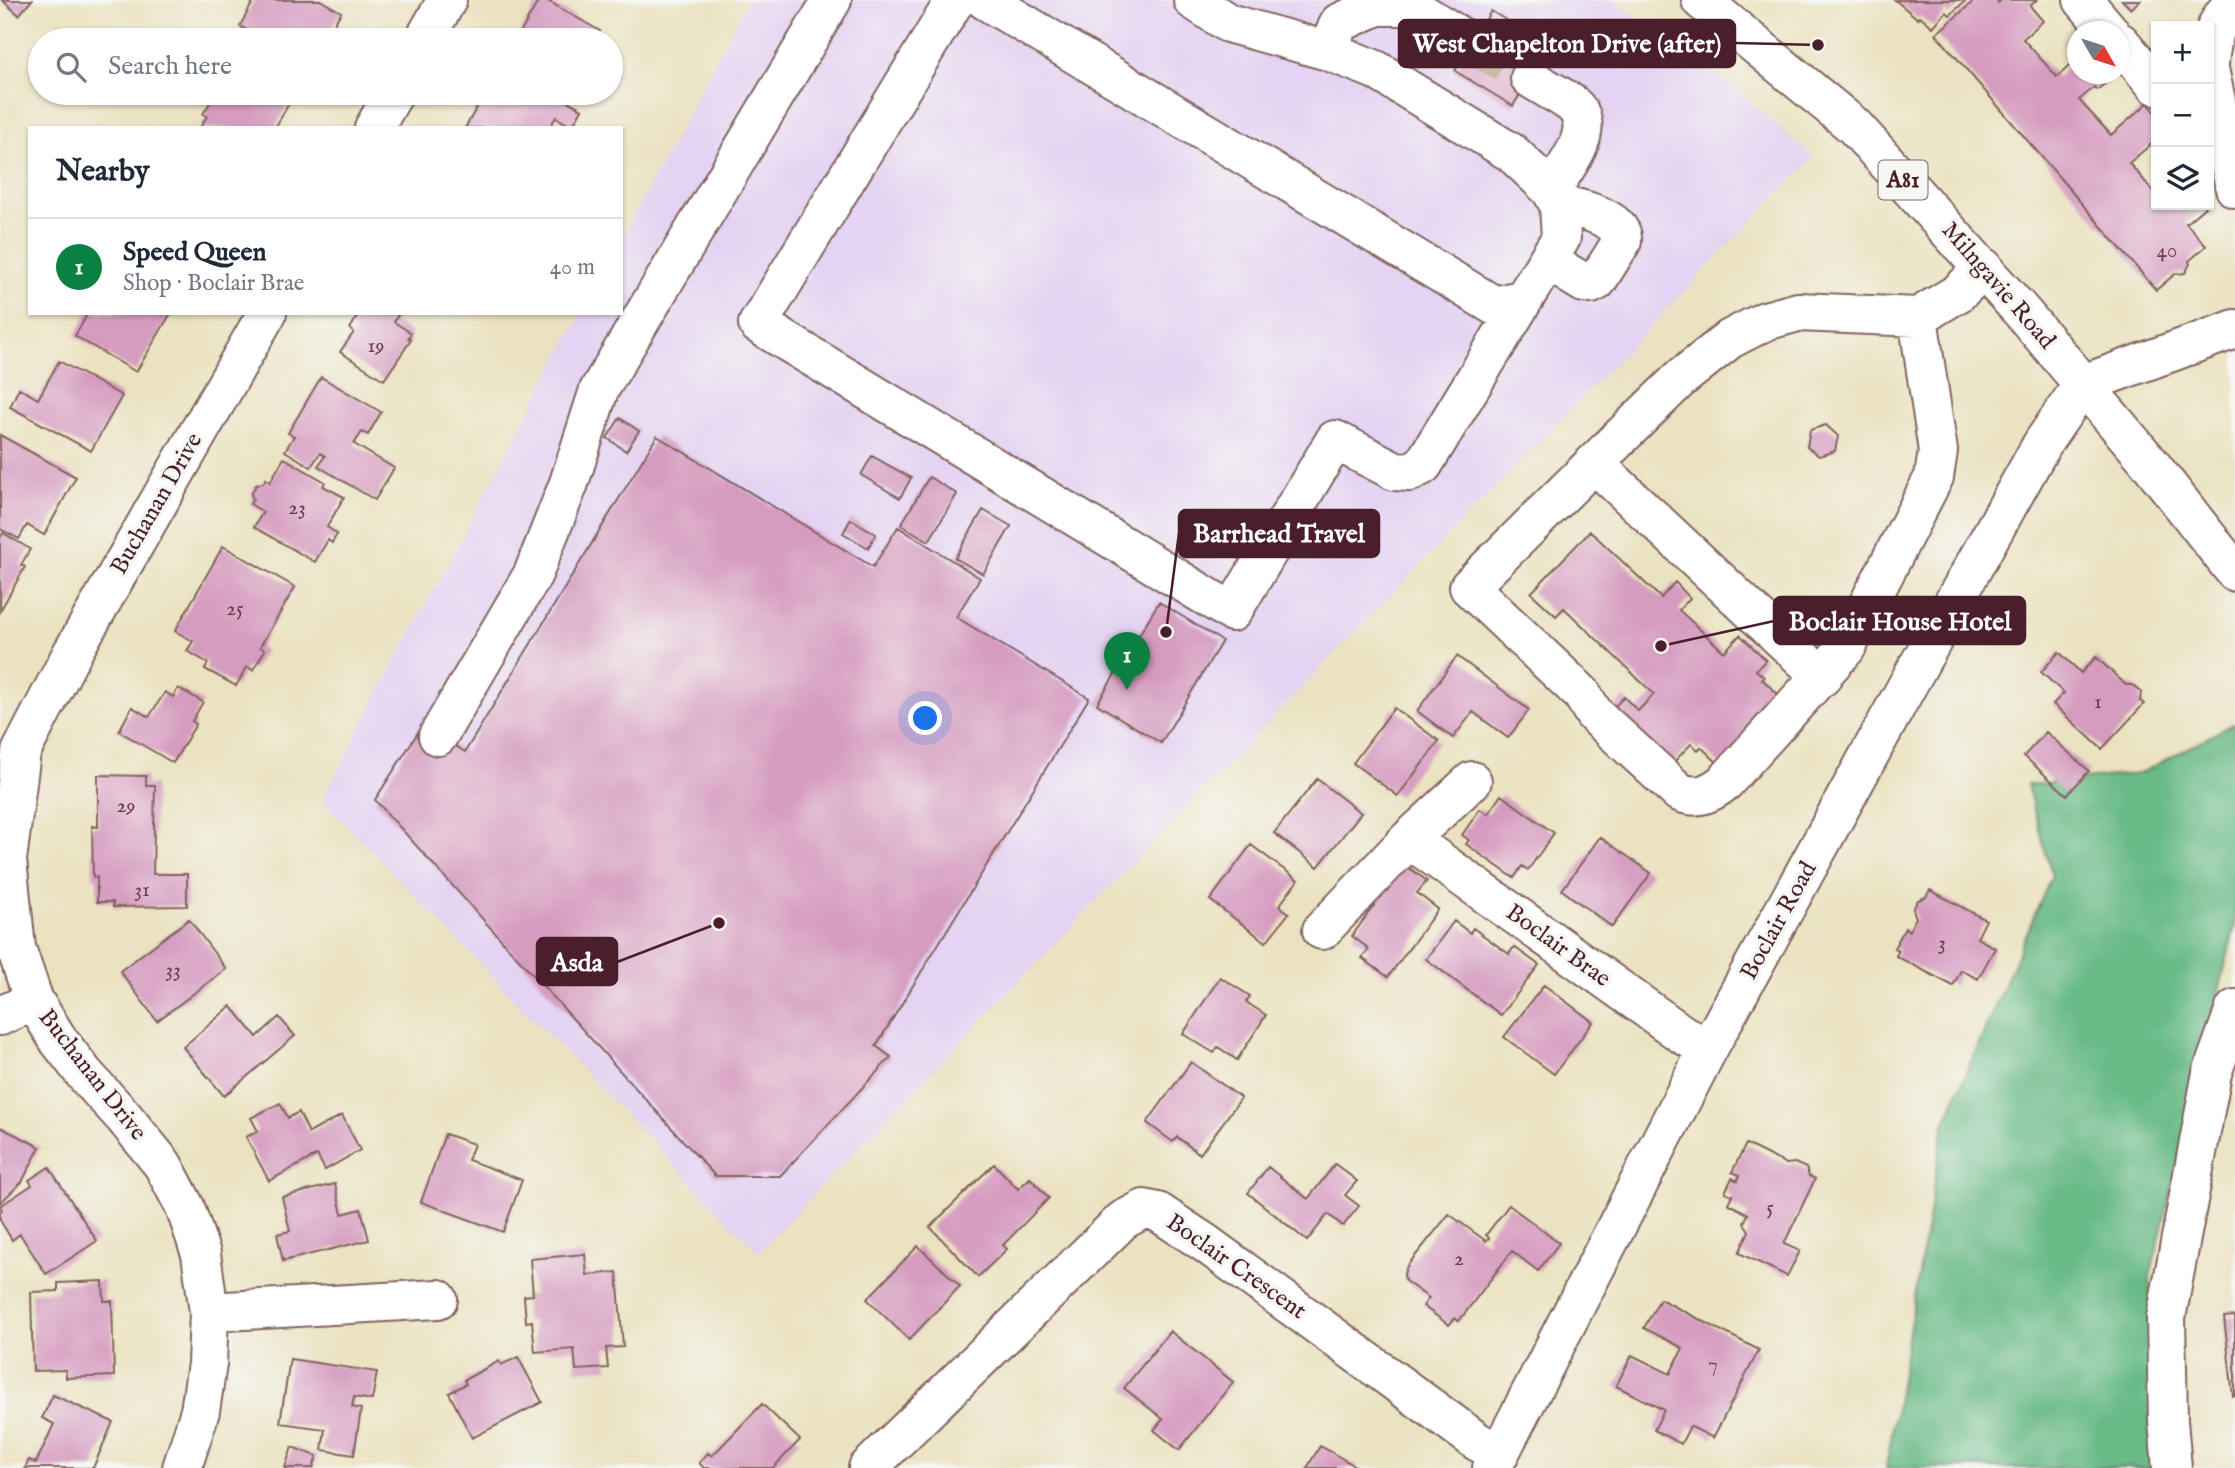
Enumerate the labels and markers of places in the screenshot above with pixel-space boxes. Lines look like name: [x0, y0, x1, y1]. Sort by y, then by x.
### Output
callout: West Chapelton Drive (after): [1399, 20, 1735, 67]
callout: Barrhead Travel: [1179, 510, 1379, 557]
callout: Boclair House Hotel: [1774, 597, 2025, 644]
pin: 1: [1104, 632, 1150, 690]
callout: Asda: [537, 938, 617, 985]

